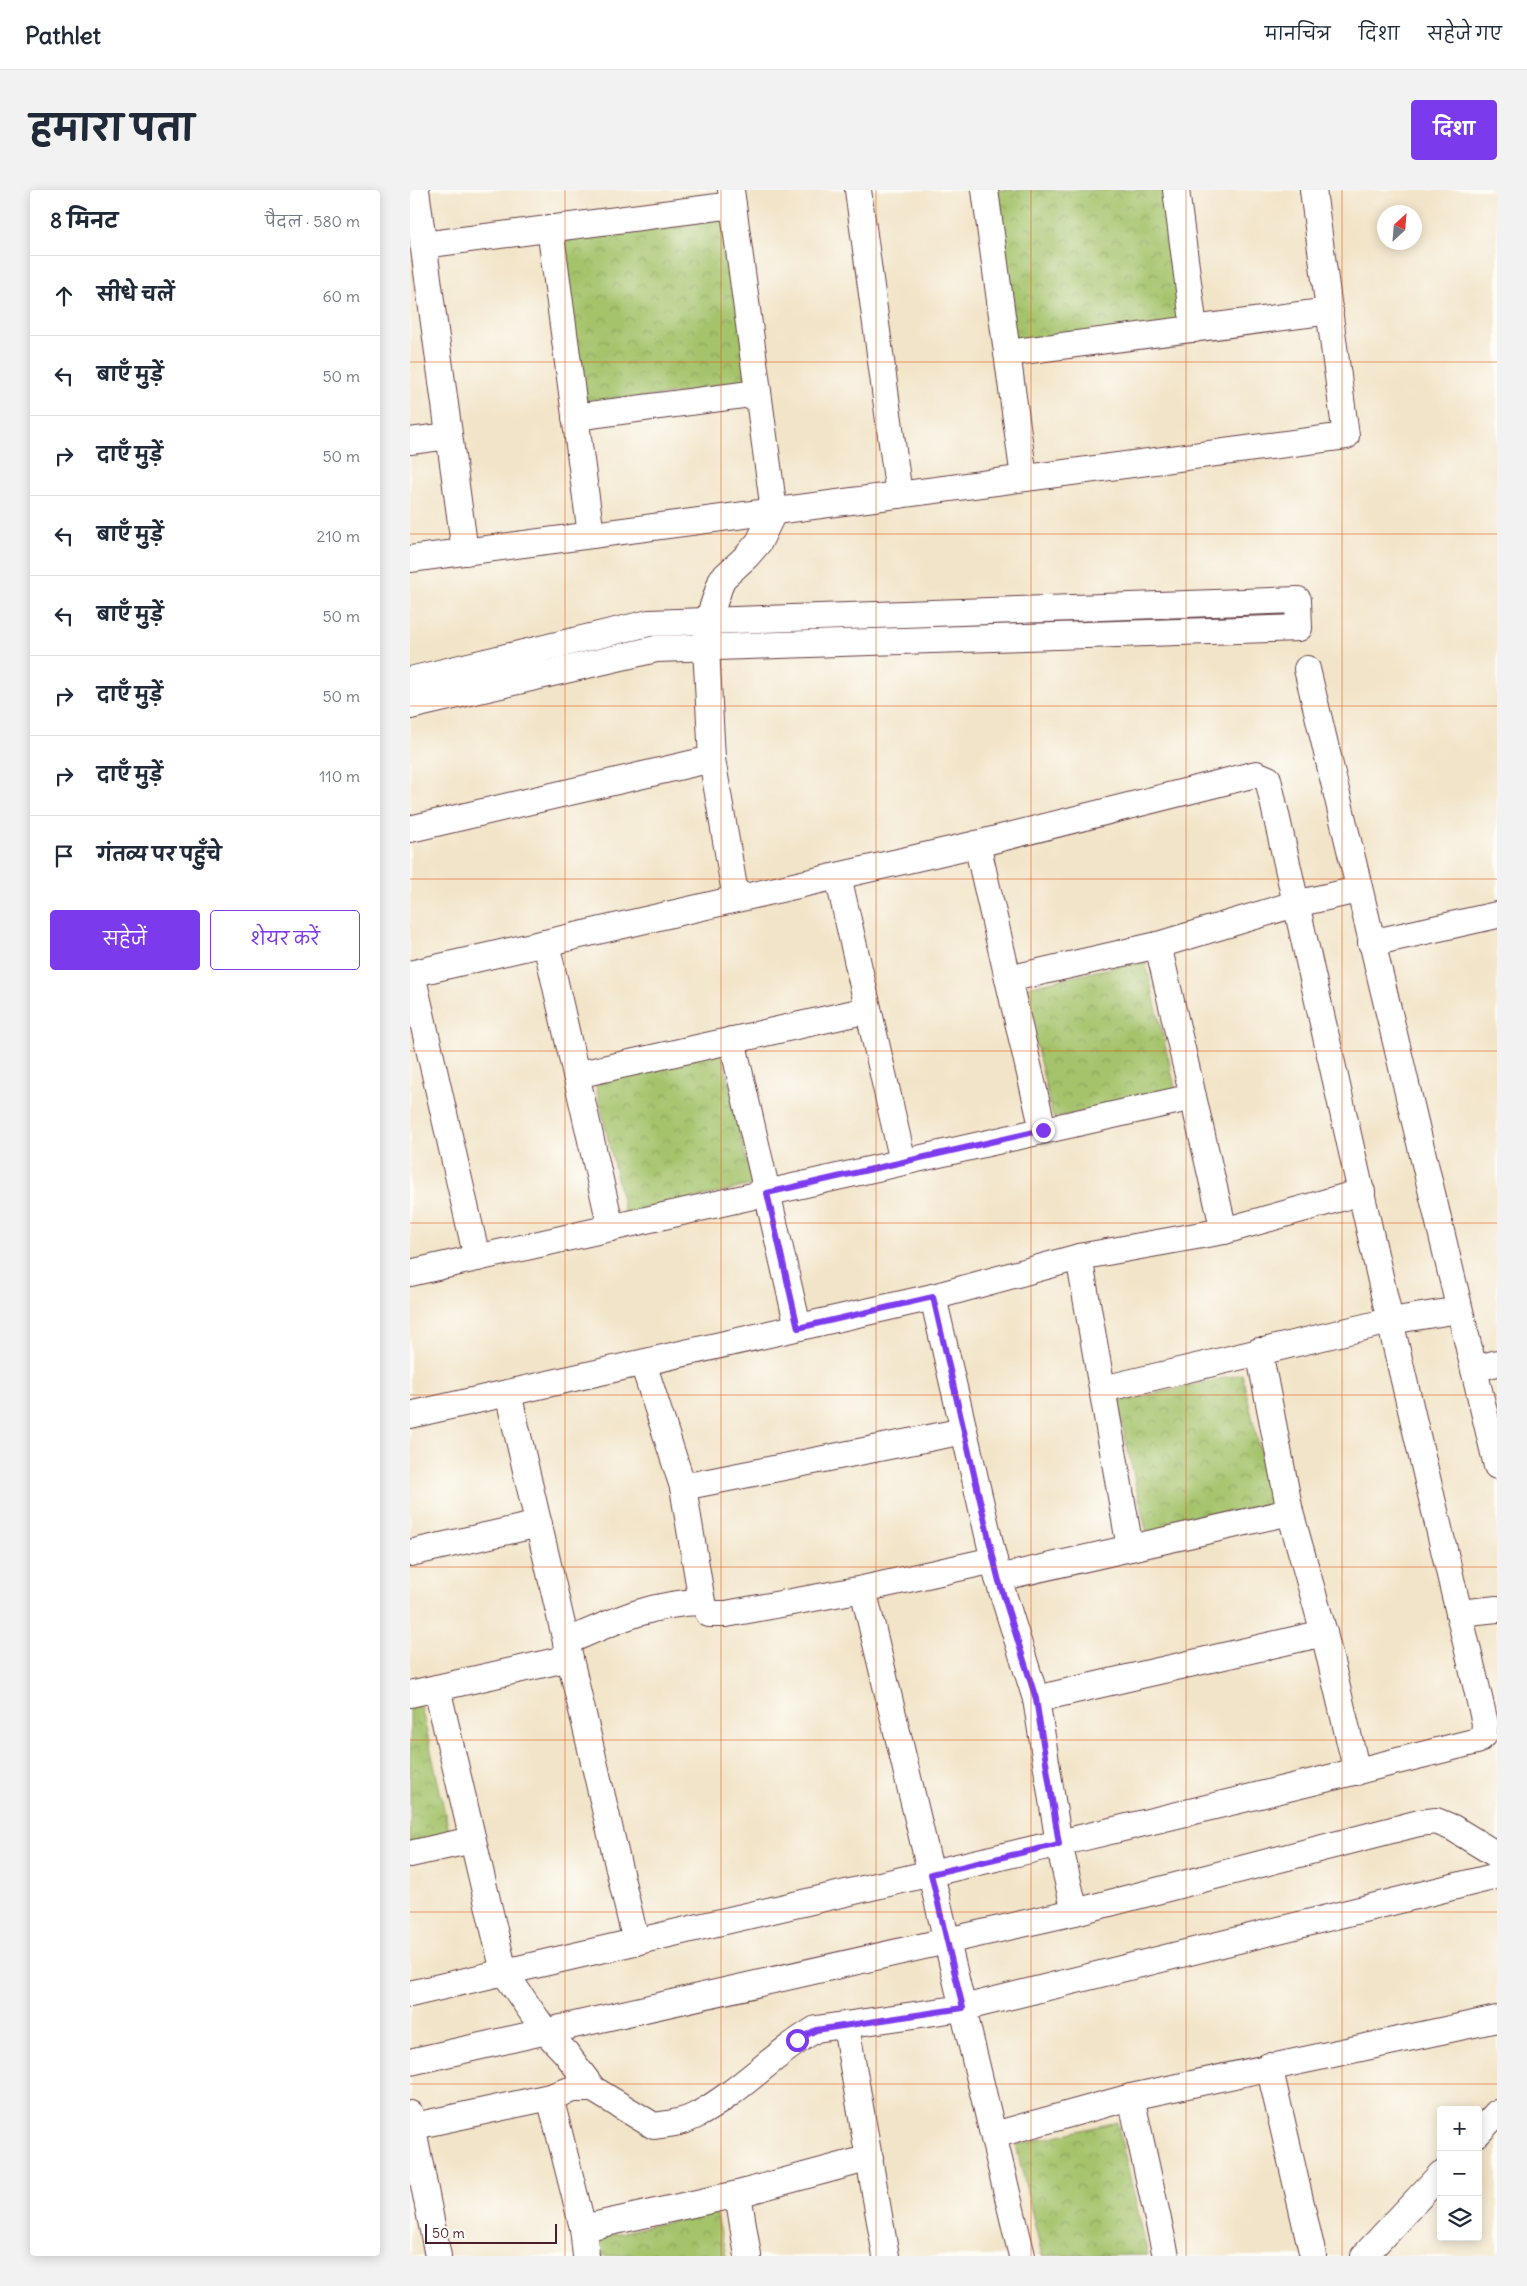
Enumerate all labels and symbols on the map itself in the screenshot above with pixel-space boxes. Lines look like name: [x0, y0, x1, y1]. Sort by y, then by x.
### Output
north arrow: [1377, 205, 1422, 250]
route end: [1032, 1119, 1055, 1142]
route start: [786, 2029, 809, 2052]
scale bar: [425, 2221, 558, 2244]

